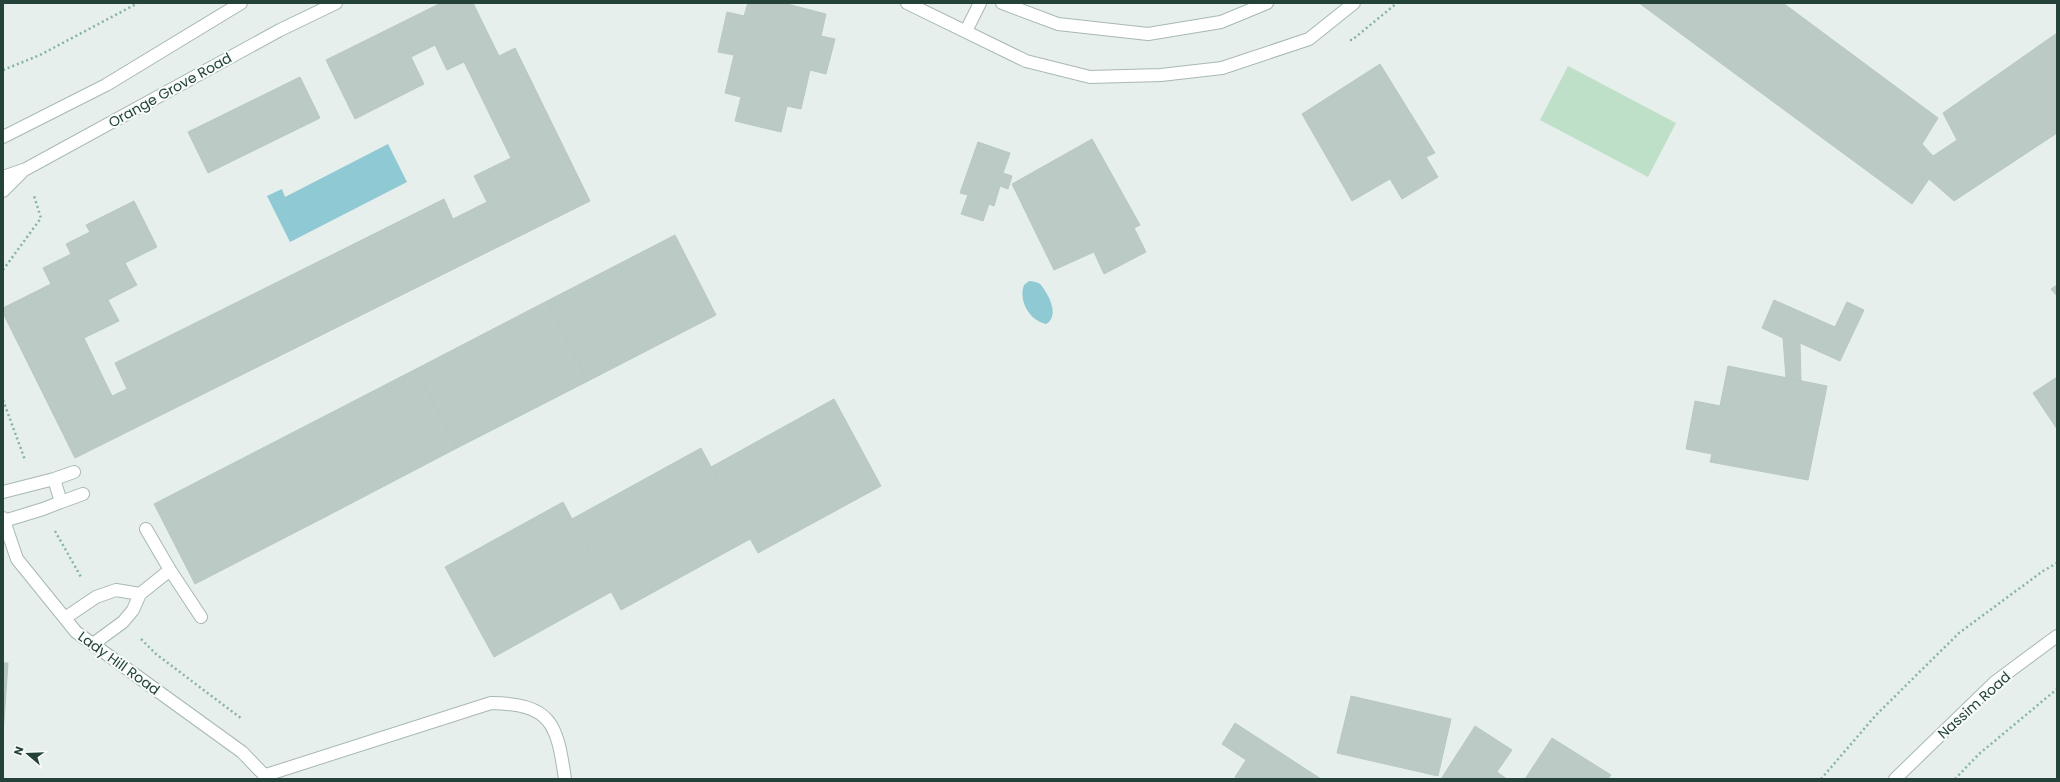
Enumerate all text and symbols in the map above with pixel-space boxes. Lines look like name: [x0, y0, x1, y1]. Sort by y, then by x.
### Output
street label: Orange Grove Road: [105, 48, 235, 132]
street label: Lady Hill Road: [74, 626, 164, 700]
street label: Nassim Road: [1933, 667, 2015, 743]
north arrow: [8, 734, 48, 774]
text: N: [10, 744, 27, 757]

